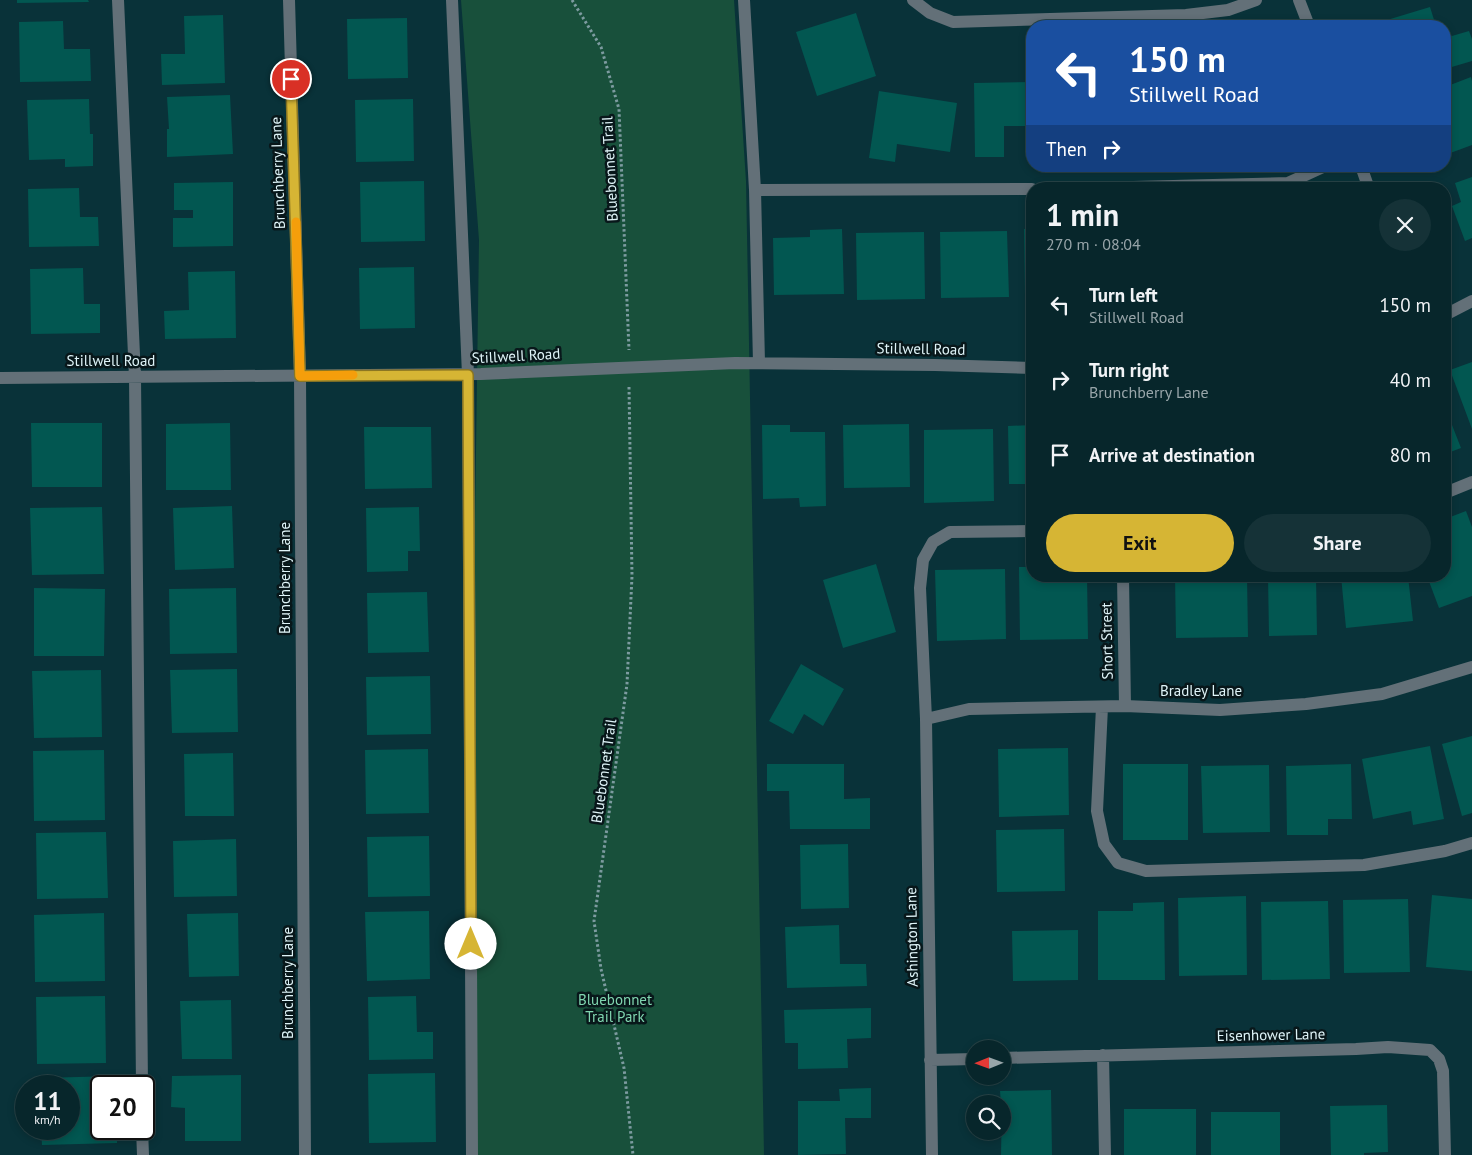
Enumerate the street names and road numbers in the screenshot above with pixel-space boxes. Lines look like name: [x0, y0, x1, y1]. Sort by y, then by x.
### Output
street label: Bluebonnet Trail: [597, 115, 622, 222]
street label: Brunchberry Lane: [266, 117, 289, 229]
street label: Stillwell Road: [876, 338, 966, 359]
street label: Stillwell Road: [471, 344, 561, 367]
street label: Stillwell Road: [67, 351, 155, 370]
street label: Brunchberry Lane: [275, 522, 294, 634]
street label: Short Street: [1096, 602, 1117, 680]
street label: Bradley Lane: [1160, 681, 1242, 700]
street label: Bluebonnet Trail: [587, 717, 620, 824]
street label: Ashington Lane: [901, 887, 922, 987]
street label: Brunchberry Lane: [278, 927, 297, 1039]
street label: Eisenhower Lane: [1217, 1024, 1325, 1045]

